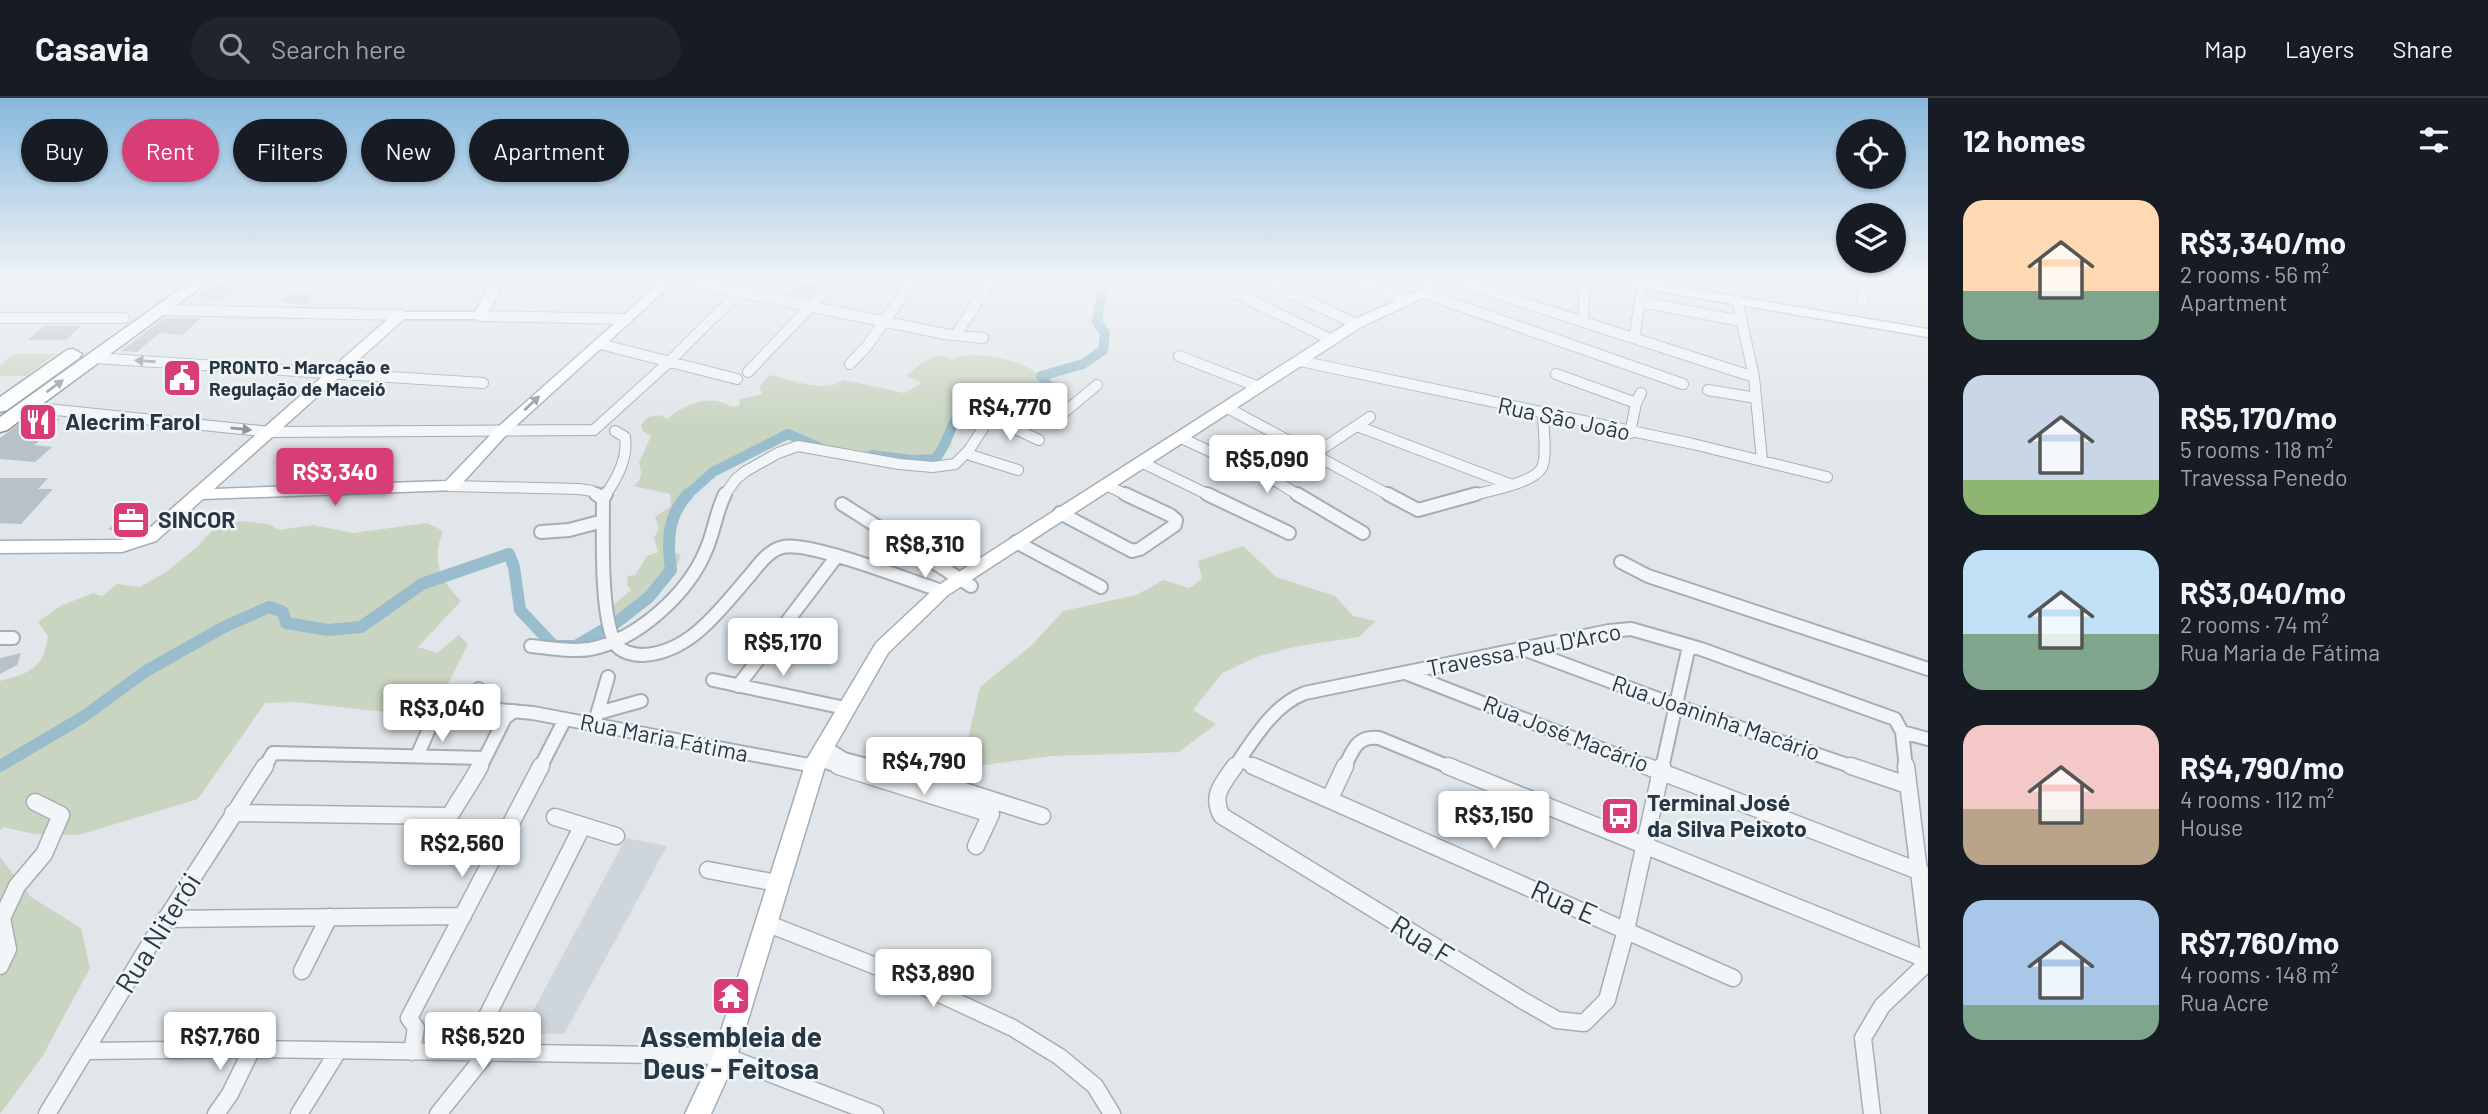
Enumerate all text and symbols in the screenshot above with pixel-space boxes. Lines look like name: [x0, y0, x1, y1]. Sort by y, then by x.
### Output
search box: [191, 17, 681, 80]
text: Casavia: [35, 28, 149, 68]
icon: search: [215, 29, 253, 67]
text: Search here: [271, 33, 406, 64]
text: Map: [2204, 34, 2247, 63]
text: Layers: [2285, 34, 2354, 63]
text: Share: [2392, 34, 2453, 63]
chip: Buy: [21, 119, 108, 182]
chip: Rent: [122, 119, 219, 182]
chip: Filters: [233, 119, 347, 182]
chip: New: [361, 119, 455, 182]
chip: Apartment: [469, 119, 629, 182]
map controls: [1836, 119, 1906, 273]
button: locate: [1836, 119, 1906, 189]
icon: filters: [2415, 121, 2453, 159]
text: 12 homes: [1963, 122, 2086, 158]
button: layers: [1836, 203, 1906, 273]
text: R$3,340/mo: [2180, 224, 2346, 260]
icon: home: [2019, 228, 2103, 312]
text: 2 rooms · 56 m²: [2180, 260, 2329, 288]
text: Apartment: [2180, 288, 2287, 316]
one-way arrow: [134, 355, 156, 366]
place label: PRONTO - Marcação e Regulação de Maceió: [209, 355, 390, 400]
public building icon: PRONTO - Marcação e Regulação de Maceió: [161, 357, 203, 399]
one-way arrow: [46, 379, 65, 393]
pin: R$4,770: [945, 384, 1075, 443]
street label: Rua São João: [1495, 390, 1633, 446]
text: R$4,770: [968, 392, 1052, 420]
one-way arrow: [523, 395, 541, 411]
text: R$5,170/mo: [2180, 399, 2337, 435]
restaurant icon: Alecrim Farol: [17, 401, 59, 443]
icon: home: [2019, 403, 2103, 487]
place label: Alecrim Farol: [65, 407, 200, 435]
one-way arrow: [230, 424, 252, 435]
text: 5 rooms · 118 m²: [2180, 435, 2333, 463]
pin: R$5,090: [1202, 436, 1332, 495]
text: R$5,090: [1225, 444, 1309, 472]
pin: R$3,340: [270, 448, 400, 508]
text: R$3,340: [292, 457, 378, 485]
text: Travessa Penedo: [2180, 463, 2348, 491]
office icon: SINCOR: [110, 499, 152, 541]
place label: SINCOR: [158, 505, 235, 533]
pin: R$8,310: [860, 520, 990, 580]
text: R$8,310: [885, 529, 965, 557]
text: R$3,040/mo: [2180, 574, 2346, 610]
icon: home: [2019, 578, 2103, 662]
text: 2 rooms · 74 m²: [2180, 610, 2329, 638]
street label: Travessa Pau D'Arco: [1424, 616, 1623, 682]
pin: R$5,170: [718, 618, 848, 678]
text: R$5,170: [744, 627, 822, 655]
text: Rua Maria de Fátima: [2180, 638, 2380, 666]
street label: Rua Joaninha Macário: [1609, 668, 1824, 766]
pin: R$3,040: [377, 684, 507, 744]
street label: Rua José Macário: [1480, 689, 1653, 778]
text: R$3,040: [399, 693, 485, 721]
street label: Rua Maria Fátima: [578, 707, 751, 767]
pin: R$4,790: [859, 738, 989, 797]
text: R$4,790: [882, 746, 966, 774]
text: R$4,790/mo: [2180, 749, 2345, 785]
icon: home: [2019, 753, 2103, 837]
text: 4 rooms · 112 m²: [2180, 785, 2334, 813]
place label: Terminal José da Silva Peixoto: [1647, 788, 1807, 842]
pin: R$3,150: [1429, 792, 1559, 851]
bus stop icon: Terminal José da Silva Peixoto: [1599, 795, 1641, 837]
text: R$3,150: [1454, 800, 1534, 828]
text: House: [2180, 813, 2243, 841]
pin: R$2,560: [397, 820, 527, 879]
text: R$2,560: [420, 828, 504, 856]
street label: Rua Niterói: [107, 866, 207, 999]
street label: Rua E: [1526, 872, 1603, 931]
street label: Rua F: [1385, 907, 1460, 972]
text: R$7,760/mo: [2180, 924, 2340, 960]
icon: home: [2019, 928, 2103, 1012]
pin: R$3,890: [868, 950, 998, 1009]
text: R$3,890: [891, 958, 975, 986]
text: 4 rooms · 148 m²: [2180, 960, 2339, 988]
temple icon: Assembleia de Deus - Feitosa: [710, 975, 752, 1017]
text: Rua Acre: [2180, 988, 2269, 1016]
pin: R$7,760: [155, 1012, 285, 1072]
pin: R$6,520: [418, 1012, 548, 1072]
place label: Assembleia de Deus - Feitosa: [640, 1019, 822, 1085]
text: R$7,760: [180, 1021, 260, 1049]
text: R$6,520: [441, 1021, 525, 1049]

